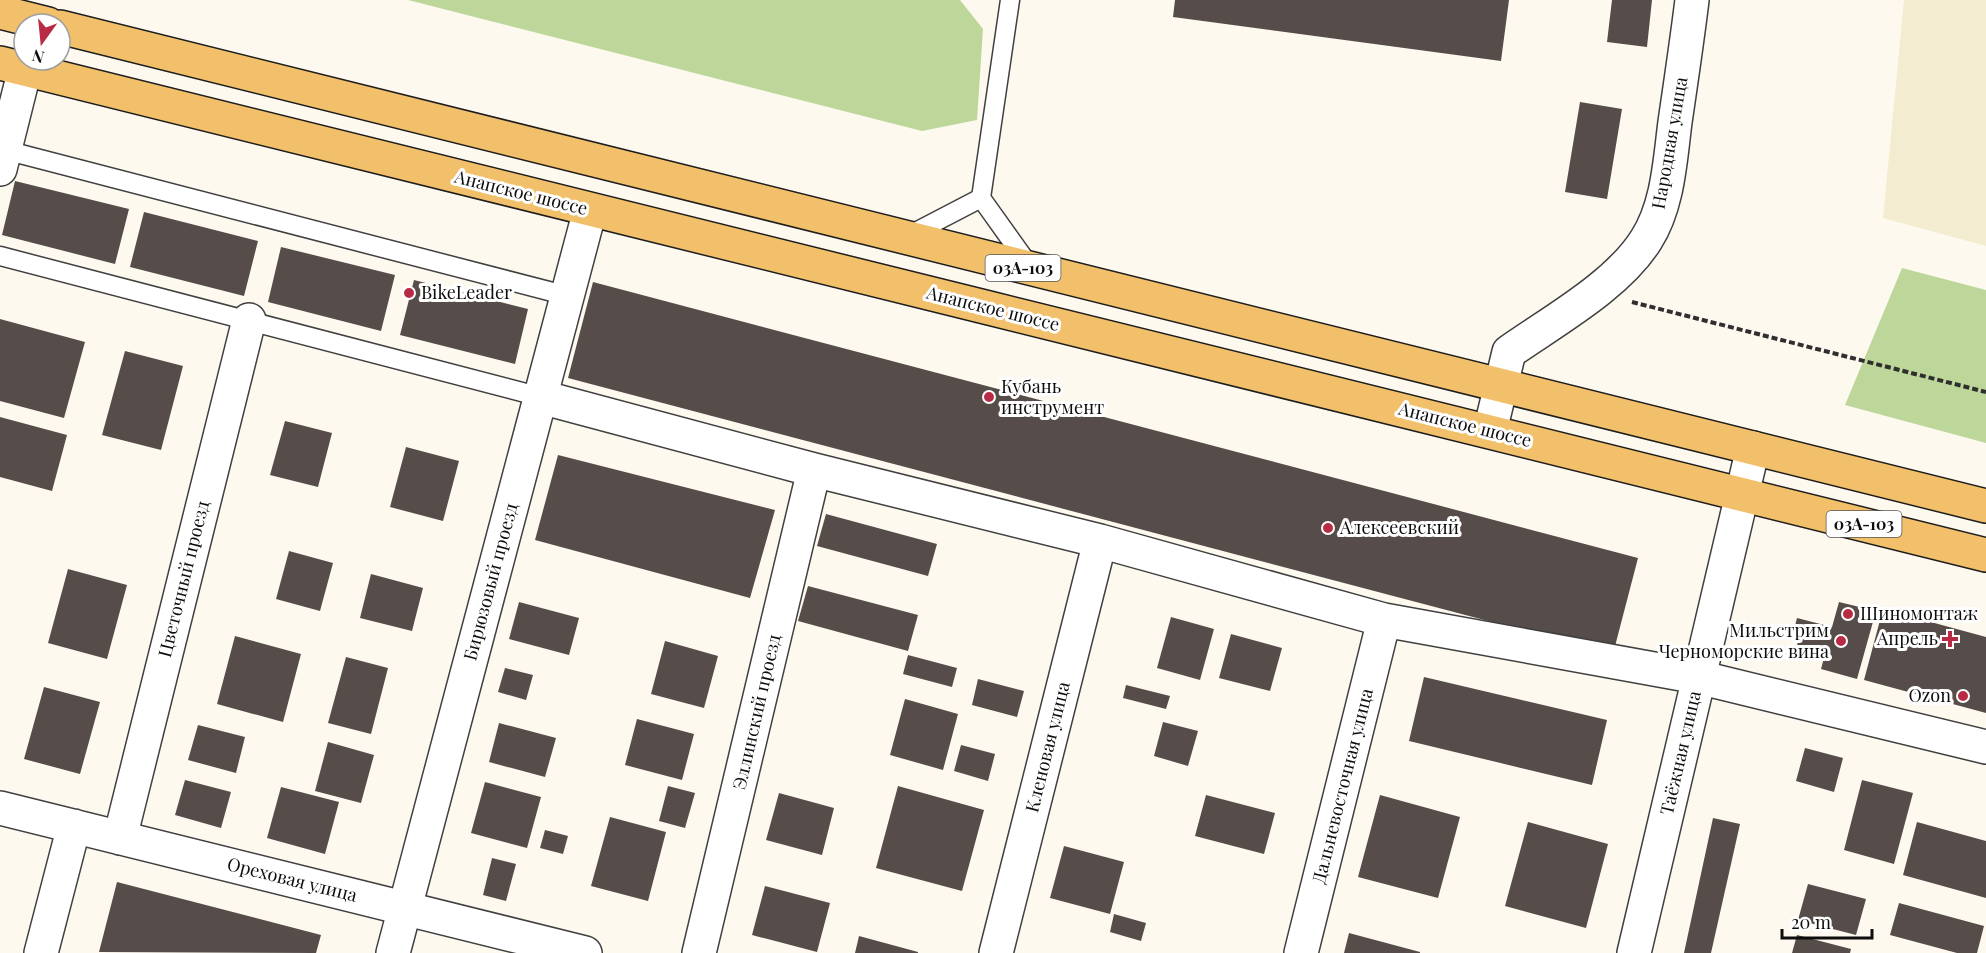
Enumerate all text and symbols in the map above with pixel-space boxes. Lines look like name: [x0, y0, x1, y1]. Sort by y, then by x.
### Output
north arrow: [12, 12, 72, 72]
text: N: [29, 45, 46, 69]
street label: Народная улица: [1646, 75, 1692, 211]
street label: Анапское шоссе: [451, 164, 590, 220]
road number: 03А-103: [986, 255, 1060, 281]
place label: BikeLeader: [421, 280, 512, 304]
street label: Анапское шоссе: [923, 280, 1062, 336]
marker: BikeLeader: [402, 286, 416, 300]
place label: Кубань инструмент: [1001, 374, 1104, 419]
marker: Кубань инструмент: [982, 390, 996, 404]
street label: Анапское шоссе: [1395, 396, 1534, 452]
street label: Цветочный проезд: [152, 497, 214, 660]
street label: Бирюзовый проезд: [457, 500, 523, 663]
road number: 03А-103: [1826, 511, 1902, 537]
place label: Алексеевский: [1339, 515, 1459, 539]
marker: Алексеевский: [1321, 521, 1335, 535]
place label: Шиномонтаж: [1860, 601, 1978, 625]
marker: Шиномонтаж: [1841, 607, 1855, 621]
place label: Мильстрим Черноморские вина: [1659, 618, 1829, 663]
place label: Апрель: [1876, 626, 1938, 650]
street label: Эллинский проезд: [726, 631, 786, 792]
marker: Апрель: [1943, 632, 1957, 646]
marker: Мильстрим Черноморские вина: [1834, 634, 1848, 648]
street label: Кленовая улица: [1019, 679, 1075, 815]
place label: Ozon: [1908, 683, 1951, 707]
street label: Дальневосточная улица: [1306, 686, 1378, 886]
street label: Таёжная улица: [1654, 688, 1706, 817]
marker: Ozon: [1956, 689, 1970, 703]
street label: Ореховая улица: [225, 851, 360, 907]
scale bar: [1782, 902, 1872, 940]
text: 20 m: [1791, 910, 1831, 934]

